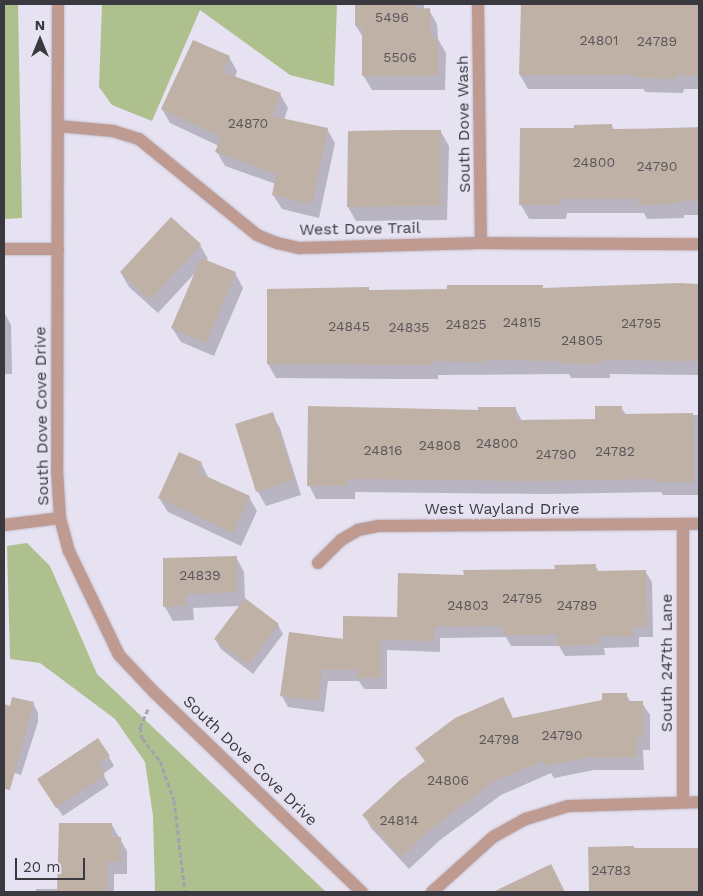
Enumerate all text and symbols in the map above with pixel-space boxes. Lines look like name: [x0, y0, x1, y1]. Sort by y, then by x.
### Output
house number: 5496: [375, 9, 409, 25]
north arrow: [15, 15, 65, 65]
text: N: [35, 17, 45, 33]
house number: 24801: [579, 32, 619, 48]
house number: 24789: [637, 33, 677, 49]
house number: 5506: [383, 49, 417, 65]
street label: South Dove Wash: [453, 55, 475, 193]
house number: 24870: [228, 115, 268, 131]
house number: 24800: [573, 154, 615, 170]
house number: 24790: [637, 158, 677, 174]
street label: West Dove Trail: [299, 218, 421, 240]
house number: 24815: [503, 314, 541, 330]
house number: 24795: [621, 315, 661, 331]
house number: 24825: [445, 316, 487, 332]
house number: 24845: [328, 318, 370, 334]
house number: 24835: [389, 319, 429, 335]
street label: South Dove Cove Drive: [31, 326, 53, 506]
house number: 24805: [561, 332, 603, 348]
house number: 24800: [476, 435, 518, 451]
house number: 24808: [419, 437, 461, 453]
house number: 24816: [364, 442, 402, 458]
house number: 24782: [595, 443, 635, 459]
house number: 24790: [536, 446, 576, 462]
street label: West Wayland Drive: [424, 499, 580, 519]
house number: 24839: [179, 567, 221, 583]
house number: 24795: [502, 590, 542, 606]
street label: South 247th Lane: [657, 594, 677, 732]
house number: 24803: [447, 597, 489, 613]
house number: 24789: [557, 597, 597, 613]
street label: South Dove Cove Drive: [179, 692, 321, 830]
house number: 24790: [542, 727, 582, 743]
house number: 24798: [479, 731, 519, 747]
house number: 24806: [427, 772, 469, 788]
house number: 24814: [380, 812, 418, 828]
scale bar: [18, 848, 88, 880]
text: 20 m: [23, 858, 61, 876]
house number: 24783: [591, 862, 631, 878]

